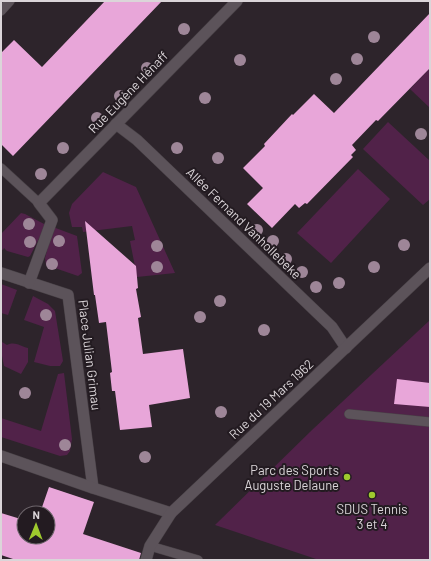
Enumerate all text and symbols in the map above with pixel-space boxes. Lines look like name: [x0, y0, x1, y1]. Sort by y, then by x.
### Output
street label: Rue Eugène Hénaff: [85, 47, 171, 136]
street label: Allée Fernand Vanhollebeke: [183, 164, 305, 282]
street label: Place Julian Grimau: [75, 299, 105, 411]
street label: Rue du 19 Mars 1962: [225, 356, 317, 442]
place label: Parc des Sports Auguste Delaune: [245, 462, 339, 493]
marker: Parc des Sports Auguste Delaune: [342, 472, 352, 482]
marker: SDUS Tennis 3 et 4: [367, 490, 377, 500]
place label: SDUS Tennis 3 et 4: [336, 501, 408, 532]
north arrow: [16, 505, 56, 545]
text: N: [32, 508, 40, 521]

